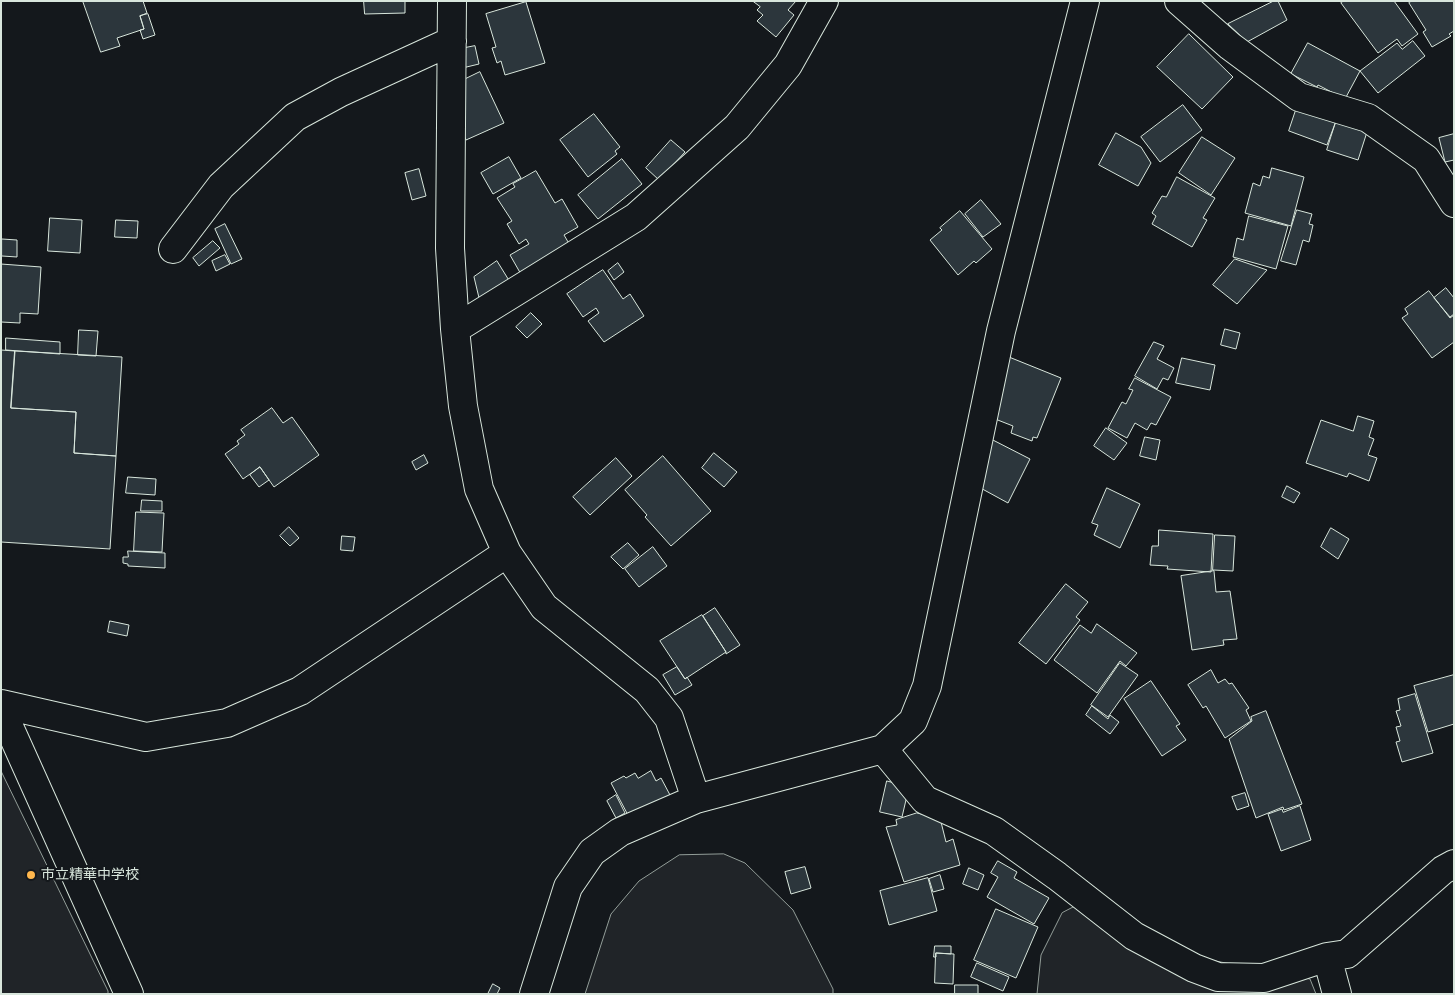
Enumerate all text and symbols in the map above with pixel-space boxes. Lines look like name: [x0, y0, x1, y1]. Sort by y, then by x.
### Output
place label: 市立精華中学校: [41, 867, 139, 883]
marker: 市立精華中学校: [25, 869, 37, 881]

